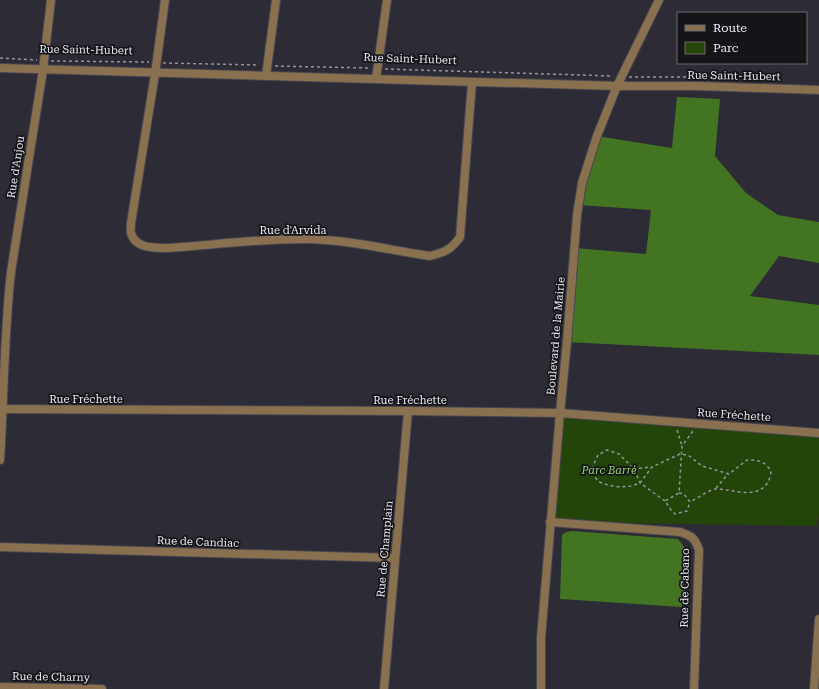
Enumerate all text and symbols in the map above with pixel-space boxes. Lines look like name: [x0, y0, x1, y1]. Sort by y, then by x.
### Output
legend: [677, 12, 807, 64]
text: Route: [713, 21, 747, 35]
text: Parc: [713, 41, 739, 55]
street label: Rue Saint-Hubert: [39, 43, 133, 57]
street label: Rue Saint-Hubert: [363, 51, 457, 67]
street label: Rue Saint-Hubert: [687, 69, 781, 83]
street label: Rue d'Anjou: [5, 135, 27, 199]
street label: Rue d'Arvida: [260, 224, 326, 237]
street label: Boulevard de la Mairie: [544, 276, 568, 396]
street label: Rue Fréchette: [49, 393, 123, 406]
street label: Rue Fréchette: [373, 394, 447, 407]
street label: Rue Fréchette: [697, 406, 771, 424]
park label: Parc Barré: [580, 464, 637, 477]
street label: Rue de Champlain: [374, 500, 396, 598]
street label: Rue de Candiac: [157, 534, 239, 550]
street label: Rue de Cabano: [678, 548, 692, 628]
street label: Rue de Charny: [12, 670, 91, 684]

